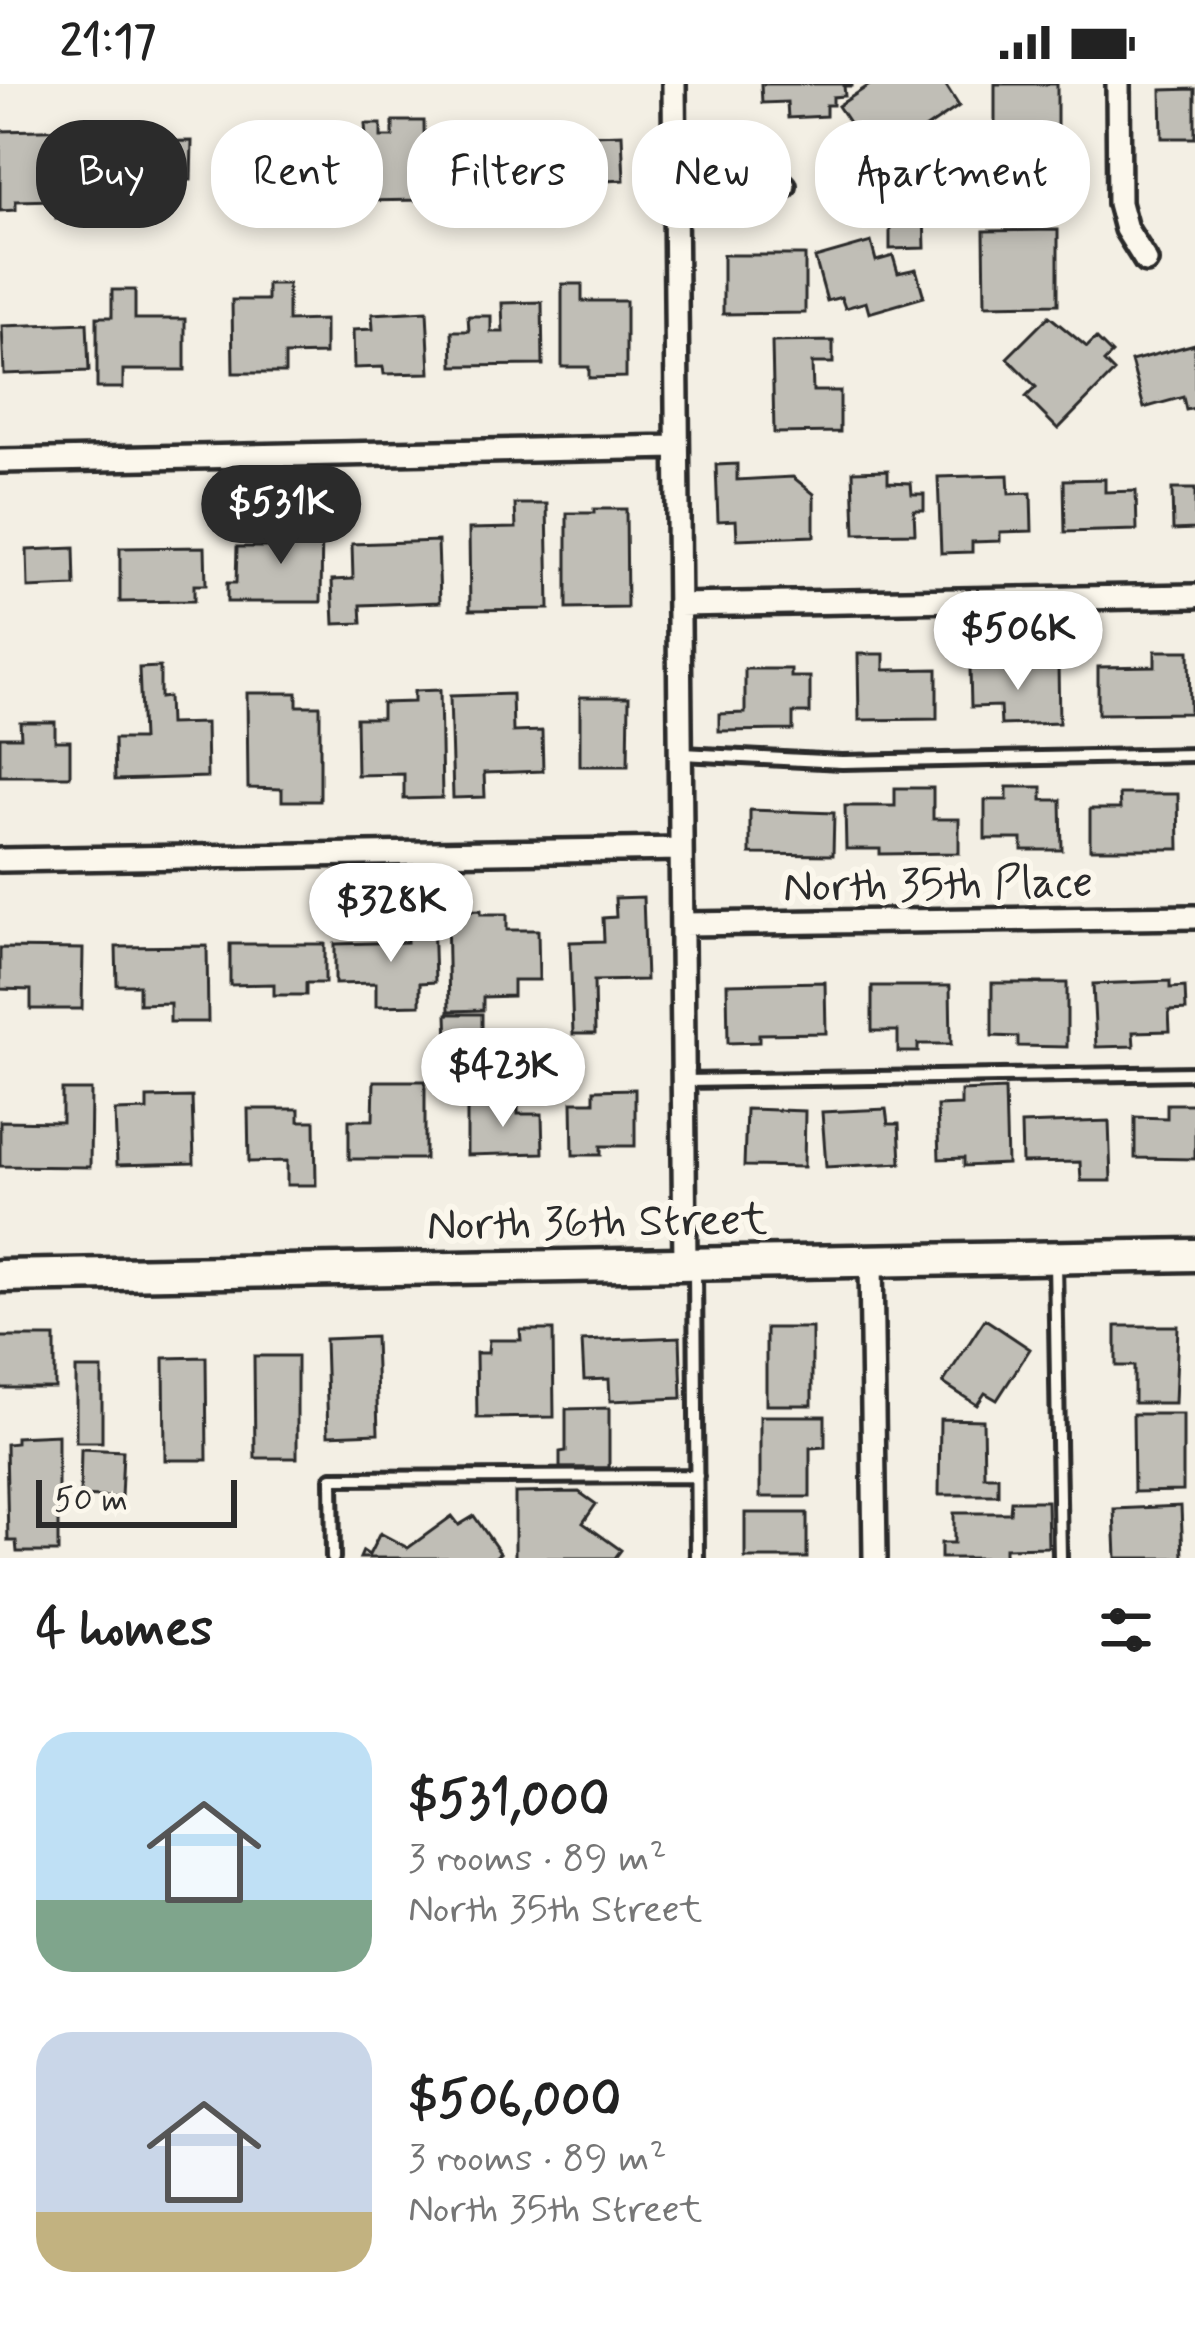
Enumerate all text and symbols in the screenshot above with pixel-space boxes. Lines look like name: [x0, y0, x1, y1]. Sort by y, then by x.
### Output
text: 21:17: [60, 13, 156, 72]
chip: Buy: [36, 120, 187, 228]
chip: Rent: [211, 120, 383, 228]
chip: Filters: [407, 120, 608, 228]
chip: New: [632, 120, 791, 228]
chip: Apartment: [815, 120, 1090, 228]
pin: $531K: [197, 465, 365, 567]
text: $531K: [228, 478, 334, 529]
pin: $506K: [934, 591, 1102, 693]
text: $506K: [961, 604, 1075, 655]
street label: North 35th Place: [783, 853, 1094, 918]
pin: $328K: [307, 863, 475, 965]
text: $328K: [336, 876, 446, 927]
pin: $423K: [419, 1028, 587, 1130]
text: $423K: [448, 1041, 558, 1092]
street label: North 36th Street: [426, 1191, 768, 1256]
scale bar: [36, 1474, 237, 1527]
text: 50 m: [54, 1479, 128, 1523]
text: 4 homes: [36, 1597, 213, 1663]
icon: filters: [1093, 1597, 1159, 1663]
text: $531,000: [408, 1768, 609, 1834]
icon: home: [132, 1780, 276, 1924]
text: 3 rooms · 89 m²: [408, 1834, 667, 1885]
text: North 35th Street: [408, 1885, 703, 1936]
text: $506,000: [408, 2068, 621, 2134]
icon: home: [132, 2080, 276, 2224]
text: 3 rooms · 89 m²: [408, 2134, 667, 2185]
text: North 35th Street: [408, 2185, 703, 2236]

